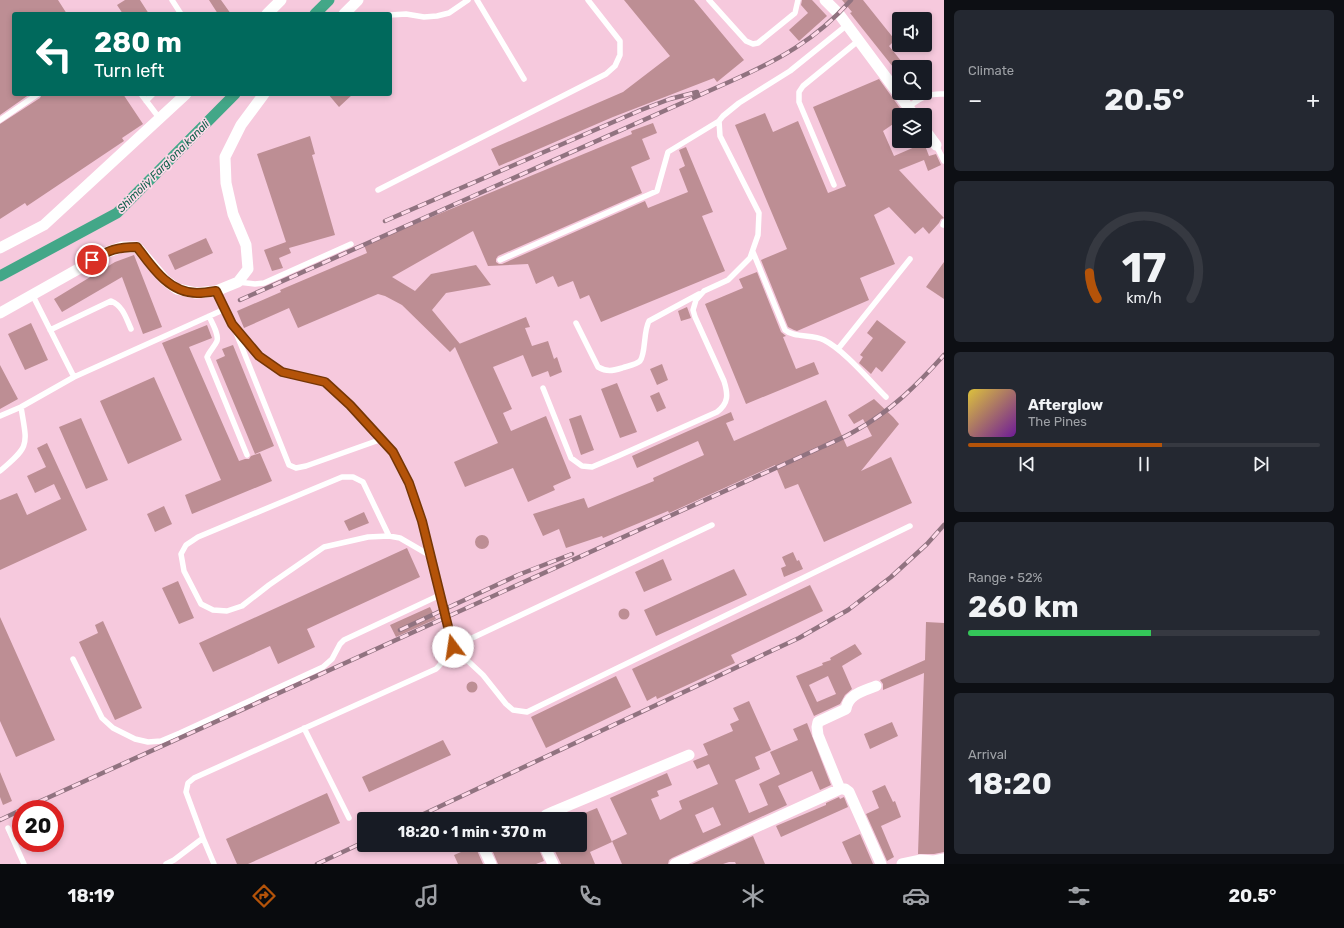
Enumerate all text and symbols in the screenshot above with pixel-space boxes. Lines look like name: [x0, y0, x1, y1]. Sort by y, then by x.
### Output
map controls: [892, 12, 932, 148]
button: sound: [892, 12, 932, 52]
text: 280 m: [94, 26, 182, 59]
icon: left: [28, 28, 80, 80]
text: Turn left: [94, 60, 164, 82]
button: search: [892, 60, 932, 100]
text: Climate: [968, 63, 1014, 78]
text: 20.5°: [1104, 82, 1184, 118]
text: −: [968, 87, 982, 114]
text: +: [1306, 87, 1320, 114]
button: layers: [892, 108, 932, 148]
water label: Shimoliy Fargʻona kanali: [115, 117, 212, 215]
pin: [75, 243, 109, 277]
text: 17: [1122, 243, 1166, 292]
icon: arrive: [81, 249, 103, 271]
text: km/h: [1126, 290, 1162, 307]
text: Afterglow: [1028, 396, 1103, 414]
text: The Pines: [1028, 414, 1087, 429]
icon: previous: [1016, 453, 1038, 475]
icon: pause: [1133, 453, 1155, 475]
icon: next: [1250, 453, 1272, 475]
text: Range · 52%: [968, 570, 1043, 585]
text: 260 km: [968, 589, 1079, 625]
position arrow: [432, 626, 474, 668]
text: Arrival: [968, 747, 1007, 762]
text: 18:20: [968, 766, 1052, 802]
speed limit sign: 20: [12, 800, 64, 852]
text: 18:20 · 1 min · 370 m: [398, 823, 546, 841]
icon: directions: [250, 882, 278, 910]
icon: music: [413, 882, 441, 910]
icon: phone: [576, 882, 604, 910]
icon: climate: [739, 882, 767, 910]
icon: car: [902, 882, 930, 910]
icon: filters: [1065, 882, 1093, 910]
text: 18:19: [68, 885, 114, 907]
text: 20.5°: [1228, 885, 1276, 907]

